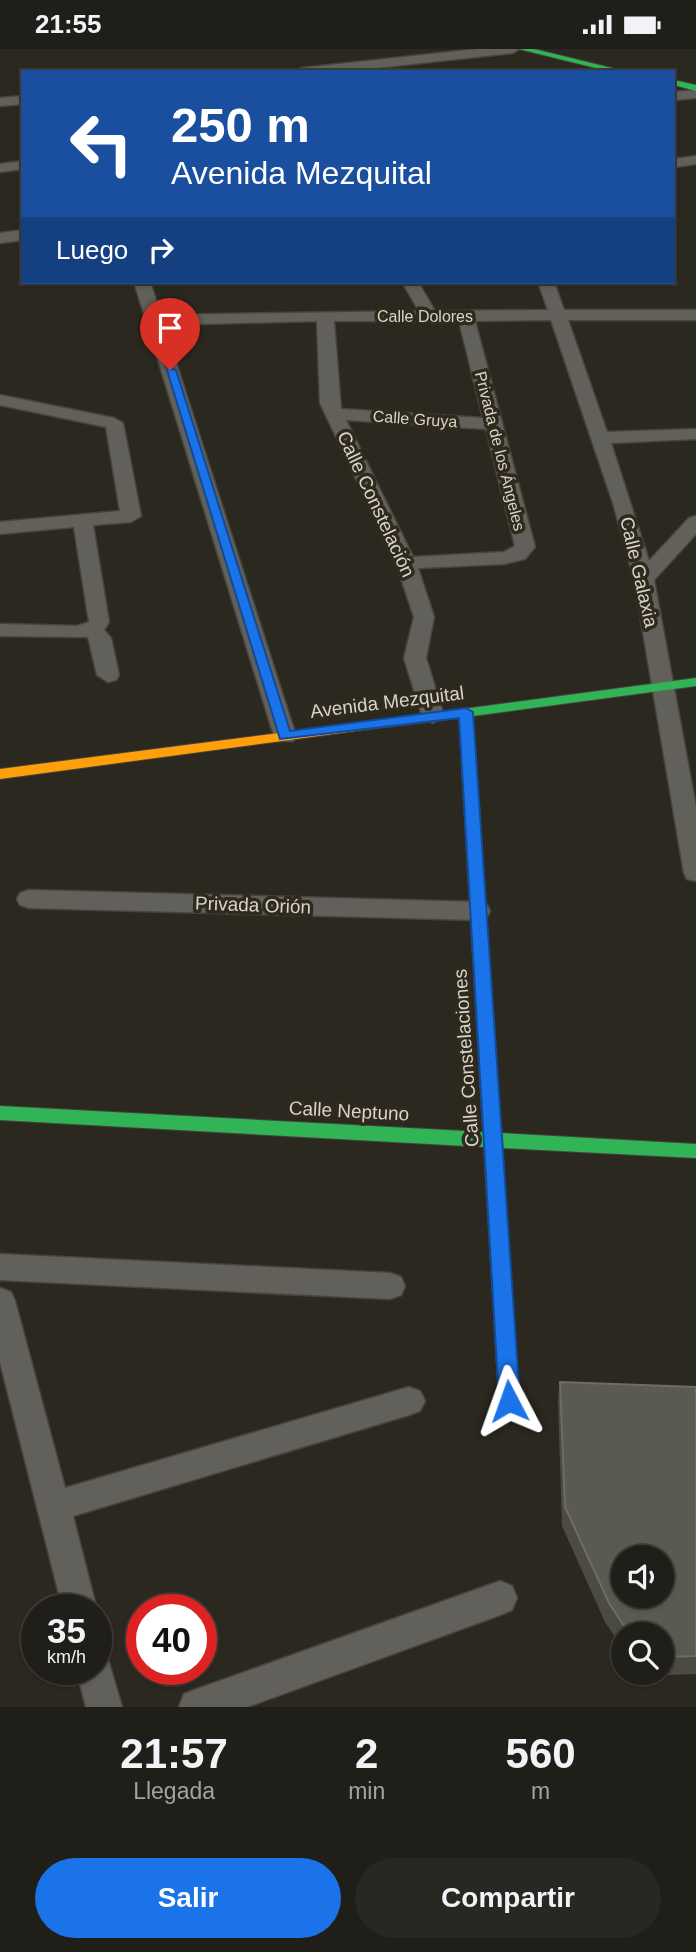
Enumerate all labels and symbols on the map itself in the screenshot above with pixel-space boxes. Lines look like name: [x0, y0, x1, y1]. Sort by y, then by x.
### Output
pin: [140, 298, 200, 370]
street label: Calle Dolores: [377, 308, 473, 325]
street label: Privada de los Ángeles: [472, 369, 529, 532]
street label: Calle Gruya: [372, 408, 458, 430]
street label: Calle Constelación: [333, 428, 419, 580]
street label: Calle Galaxia: [616, 515, 662, 630]
street label: Avenida Mezquital: [309, 682, 465, 722]
street label: Privada Orión: [195, 892, 311, 918]
street label: Calle Constelaciones: [449, 968, 483, 1148]
street label: Calle Neptuno: [288, 1097, 410, 1125]
position arrow: [472, 1364, 546, 1438]
speed limit sign: 40: [126, 1594, 217, 1685]

